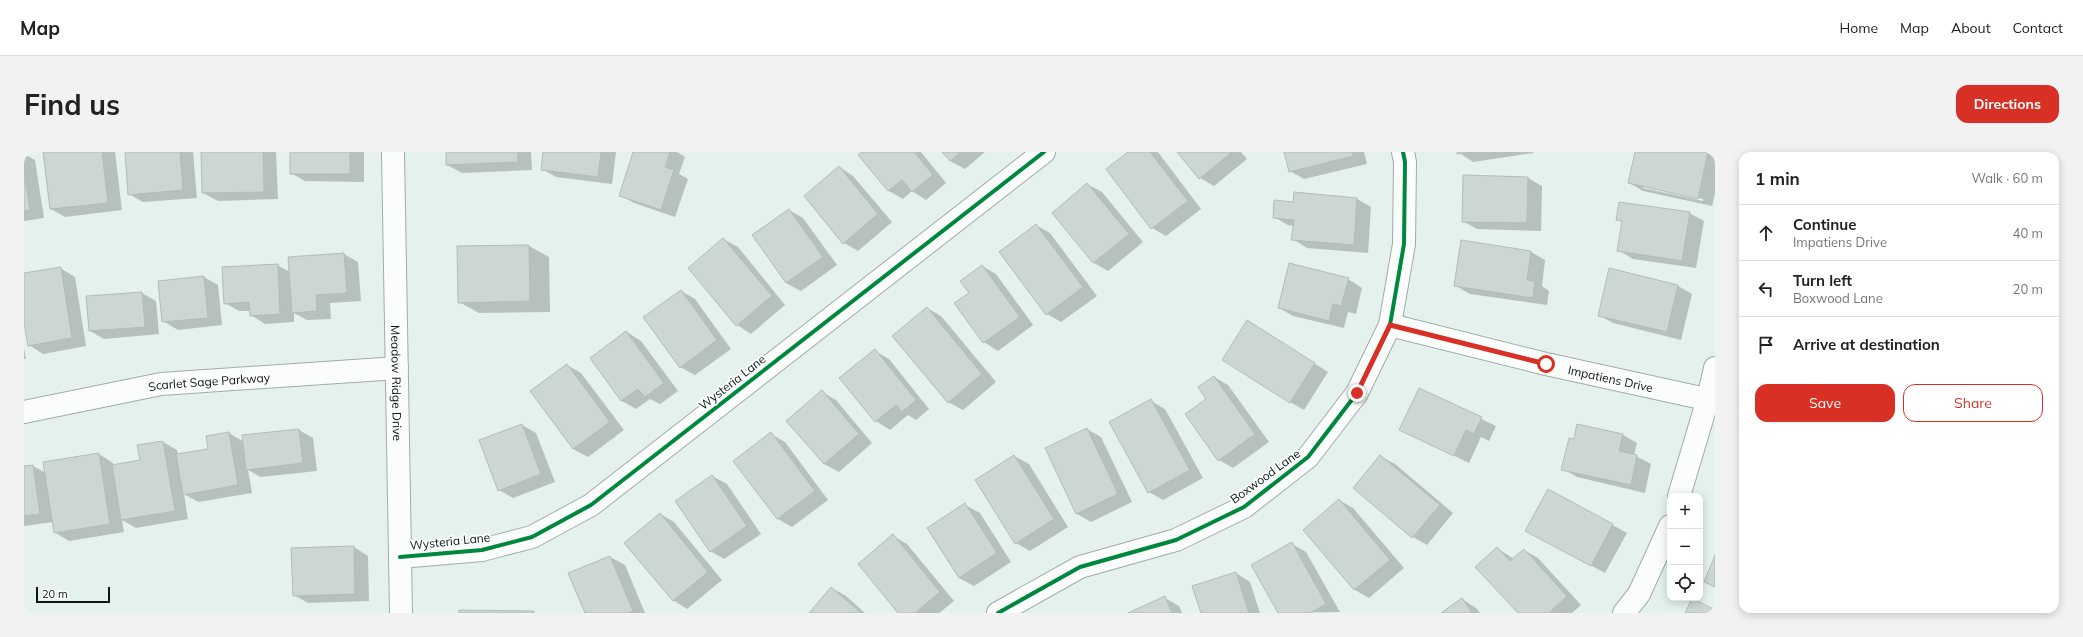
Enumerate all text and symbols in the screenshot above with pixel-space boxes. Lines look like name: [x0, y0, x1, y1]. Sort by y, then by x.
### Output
text: Map: [20, 16, 60, 40]
text: Home: [1839, 19, 1878, 37]
text: Map: [1900, 19, 1929, 37]
text: About: [1951, 19, 1991, 37]
text: Contact: [2013, 19, 2063, 37]
button: Directions: [1956, 85, 2059, 123]
text: Find us: [24, 87, 120, 122]
text: 1 min: [1755, 168, 1800, 189]
text: Walk · 60 m: [1972, 170, 2043, 186]
text: Continue: [1793, 215, 1856, 234]
icon: ahead: [1755, 222, 1777, 244]
text: 40 m: [2013, 225, 2043, 241]
text: Impatiens Drive: [1793, 234, 1887, 250]
text: Turn left: [1793, 271, 1852, 290]
icon: left: [1755, 278, 1777, 300]
text: 20 m: [2013, 281, 2043, 297]
text: Boxwood Lane: [1793, 290, 1883, 306]
street label: Meadow Ridge Drive: [389, 325, 406, 441]
icon: arrive: [1755, 334, 1777, 356]
text: Arrive at destination: [1793, 335, 1940, 354]
street label: Wysteria Lane: [696, 351, 768, 413]
route start: [1537, 355, 1555, 373]
street label: Impatiens Drive: [1567, 362, 1655, 395]
street label: Scarlet Sage Parkway: [147, 369, 271, 394]
route end: [1348, 384, 1366, 402]
button: Save: [1755, 384, 1895, 422]
button: Share: [1903, 384, 2043, 422]
street label: Boxwood Lane: [1227, 446, 1303, 506]
map controls: [1667, 493, 1703, 601]
button: +: [1667, 493, 1703, 529]
street label: Wysteria Lane: [409, 529, 491, 553]
button: −: [1667, 529, 1703, 565]
button: locate: [1667, 565, 1703, 601]
scale bar: [36, 585, 110, 604]
text: 20 m: [42, 587, 68, 601]

